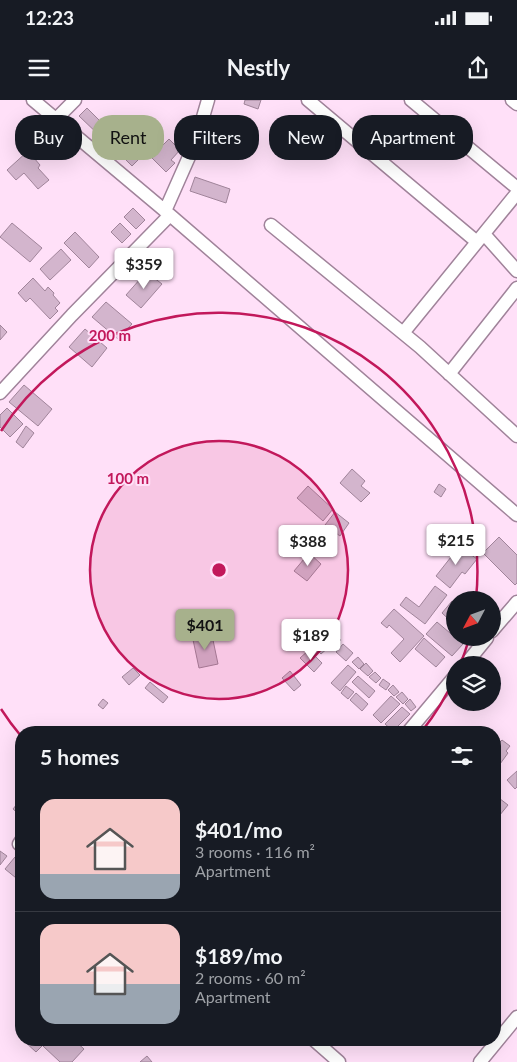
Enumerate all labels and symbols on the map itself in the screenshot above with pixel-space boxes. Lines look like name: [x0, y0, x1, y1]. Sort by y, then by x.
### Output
pin: $359: [114, 248, 174, 290]
text: 200 m: [89, 326, 131, 344]
text: 100 m: [107, 469, 149, 487]
pin: $388: [278, 524, 338, 567]
pin: $215: [426, 524, 486, 566]
centre of rings: [210, 561, 228, 579]
north arrow: [446, 591, 501, 646]
pin: $401: [175, 608, 235, 651]
pin: $189: [281, 618, 341, 661]

